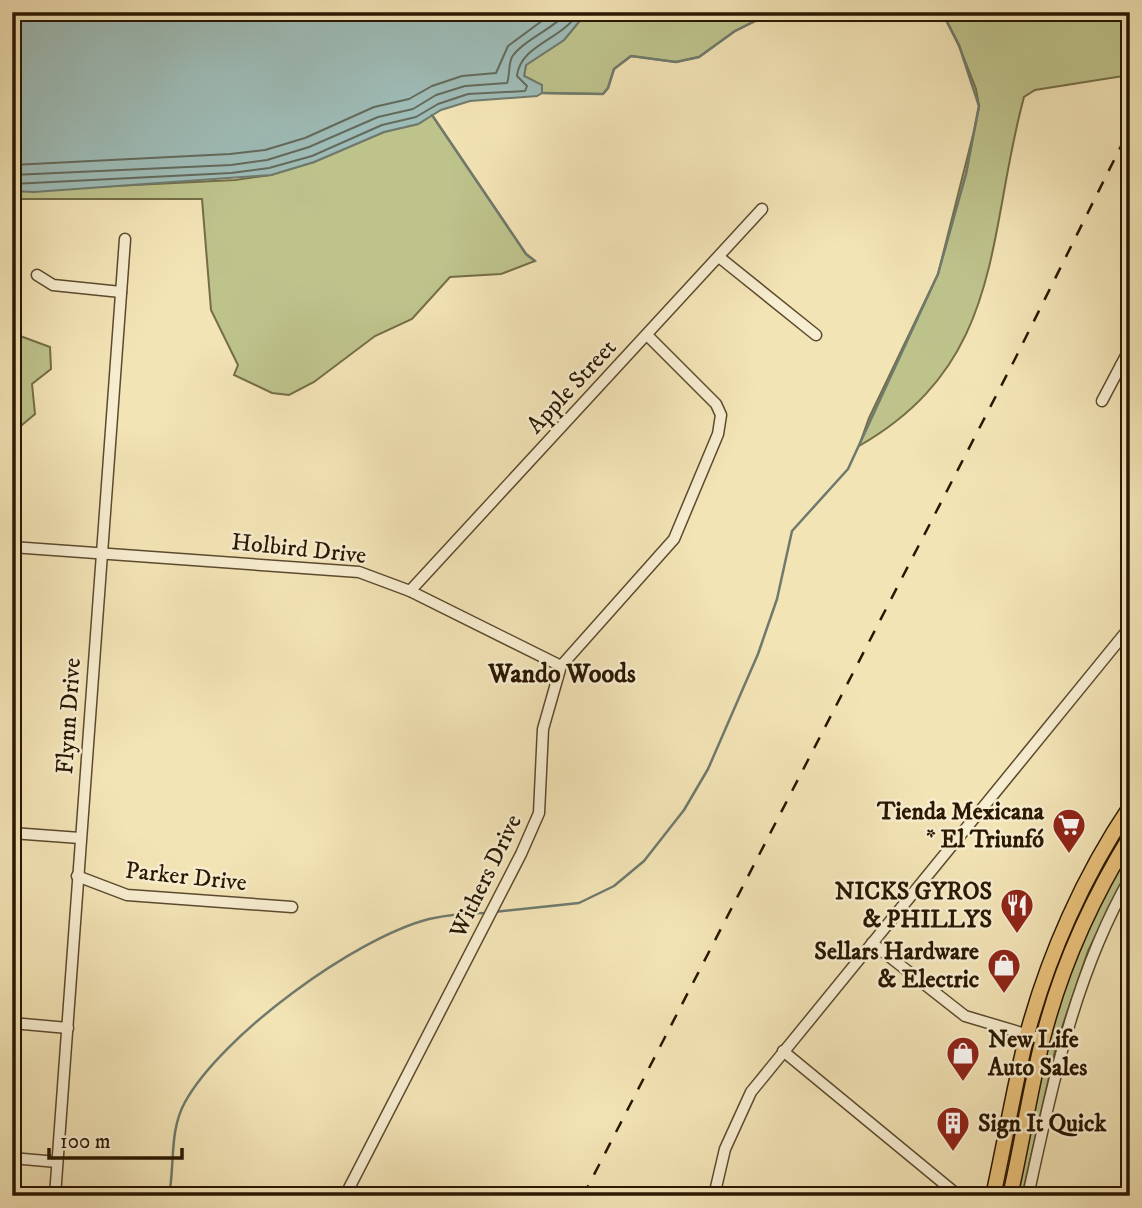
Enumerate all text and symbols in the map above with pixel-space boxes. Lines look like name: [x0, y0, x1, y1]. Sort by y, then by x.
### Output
street label: Apple Street: [520, 333, 623, 440]
street label: Holbird Drive: [230, 527, 368, 571]
street label: Flynn Drive: [50, 657, 88, 775]
district label: Wando Woods: [487, 658, 636, 691]
place label: Tienda Mexicana * El Triunfó: [876, 797, 1045, 855]
supermarket icon: Tienda Mexicana * El Triunfó: [1050, 806, 1088, 855]
street label: Withers Drive: [443, 810, 529, 944]
street label: Parker Drive: [124, 856, 248, 898]
place label: NICKS GYROS & PHILLYS: [835, 877, 992, 935]
restaurant icon: NICKS GYROS & PHILLYS: [998, 886, 1036, 935]
place label: Sellars Hardware & Electric: [814, 937, 980, 995]
shop icon: Sellars Hardware & Electric: [985, 946, 1023, 995]
place label: New Life Auto Sales: [987, 1025, 1087, 1083]
shop icon: New Life Auto Sales: [944, 1034, 982, 1083]
building icon: Sign It Quick: [934, 1104, 972, 1153]
place label: Sign It Quick: [978, 1109, 1107, 1139]
scale bar: [49, 1117, 182, 1161]
text: 100 m: [60, 1129, 111, 1155]

